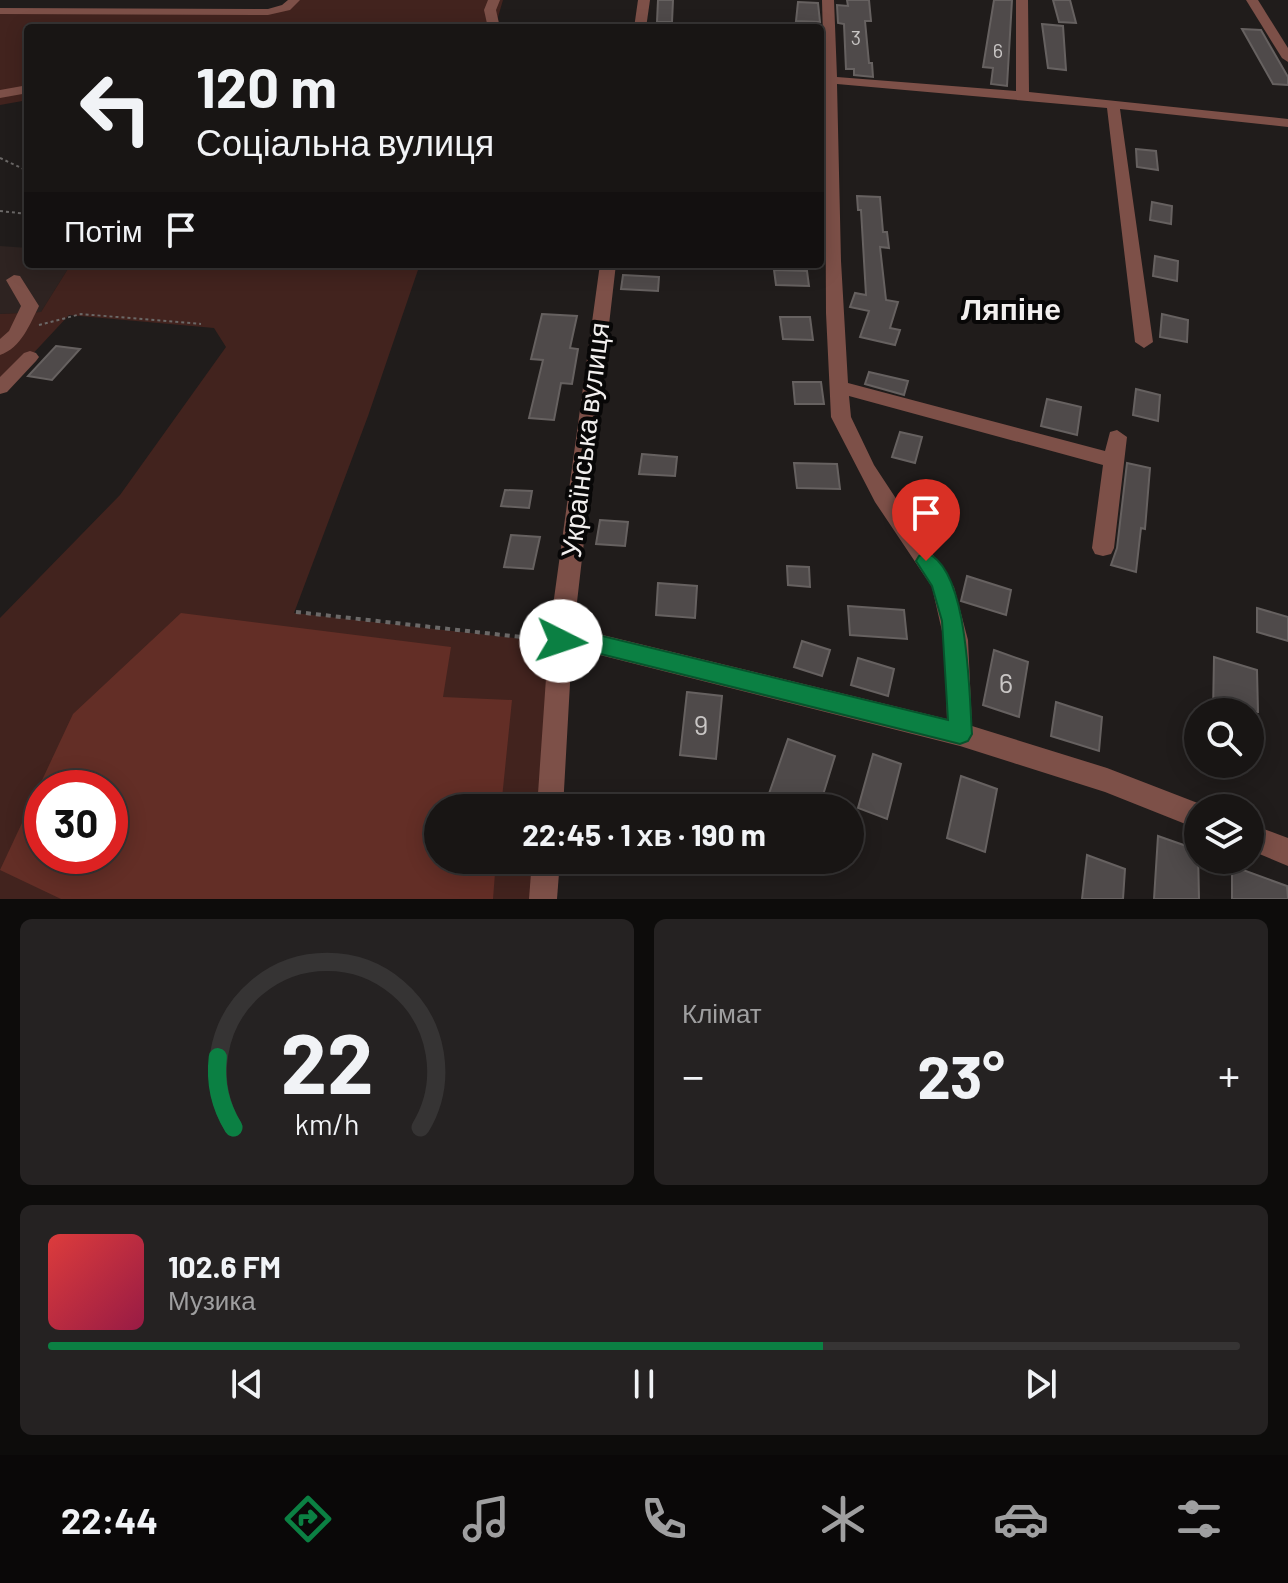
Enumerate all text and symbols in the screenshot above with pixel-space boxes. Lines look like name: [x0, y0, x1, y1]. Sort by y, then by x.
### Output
house number: 3: [851, 25, 861, 49]
house number: 6: [993, 38, 1003, 62]
text: 120 m: [196, 52, 337, 119]
icon: left: [64, 56, 168, 160]
text: Соціальна вулиця: [196, 120, 494, 163]
icon: arrive: [159, 208, 203, 252]
text: Потім: [64, 212, 143, 248]
district label: Ляпіне: [961, 290, 1061, 326]
street label: Українська вулиця: [553, 320, 615, 559]
pin: [892, 479, 960, 561]
icon: arrive: [904, 491, 948, 535]
position arrow: [519, 599, 603, 683]
house number: 6: [999, 665, 1013, 699]
map controls: [1184, 698, 1264, 874]
button: search: [1184, 698, 1264, 778]
house number: 9: [694, 707, 708, 741]
speed limit sign: 30: [24, 770, 128, 874]
button: layers: [1184, 794, 1264, 874]
text: 22:45 · 1 хв · 190 m: [522, 816, 766, 852]
text: Клімат: [682, 997, 762, 1028]
text: 22: [280, 1011, 374, 1111]
text: 23°: [917, 1039, 1005, 1111]
text: −: [682, 1048, 704, 1101]
text: +: [1218, 1048, 1240, 1101]
text: km/h: [295, 1106, 359, 1141]
text: 102.6 FM: [168, 1248, 281, 1284]
text: Музика: [168, 1284, 256, 1315]
icon: previous: [225, 1362, 269, 1406]
icon: pause: [622, 1362, 666, 1406]
icon: next: [1019, 1362, 1063, 1406]
icon: directions: [280, 1491, 336, 1547]
icon: music: [458, 1491, 514, 1547]
icon: phone: [636, 1491, 692, 1547]
icon: climate: [815, 1491, 871, 1547]
icon: car: [993, 1491, 1049, 1547]
icon: filters: [1171, 1491, 1227, 1547]
text: 22:44: [61, 1498, 158, 1541]

